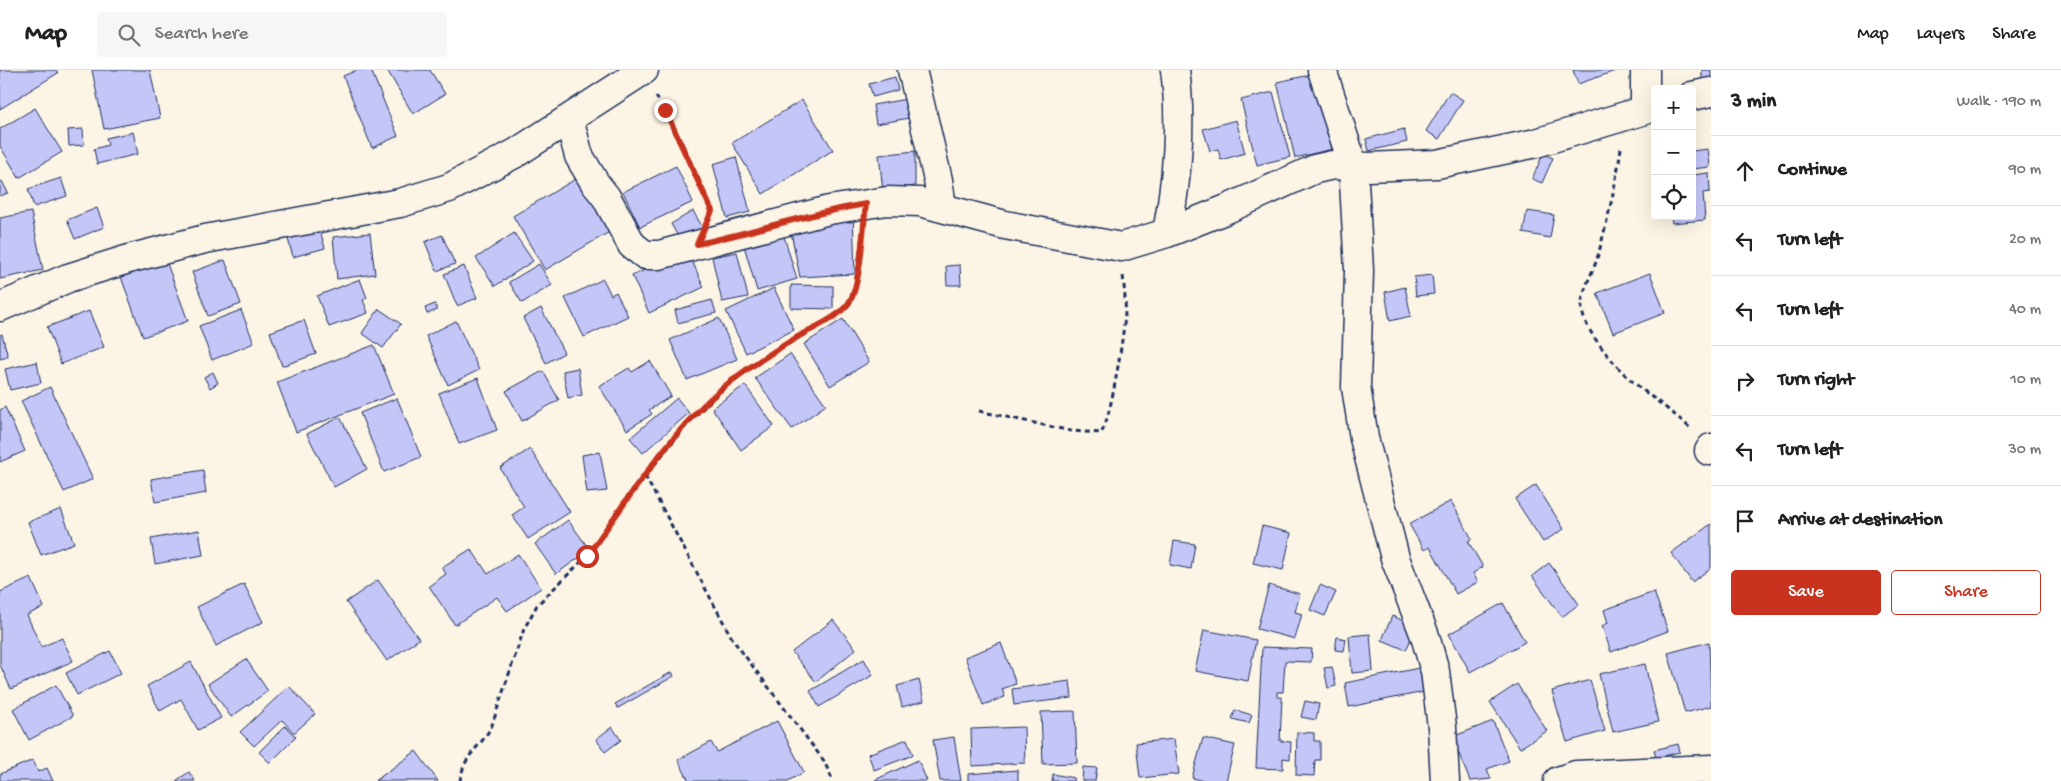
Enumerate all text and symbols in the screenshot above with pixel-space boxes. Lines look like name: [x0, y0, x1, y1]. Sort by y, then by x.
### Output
search box: [97, 12, 447, 57]
text: Map: [25, 20, 67, 49]
icon: search: [115, 21, 143, 49]
text: Search here: [155, 23, 248, 46]
text: Map: [1857, 24, 1889, 45]
text: Layers: [1917, 24, 1964, 45]
text: Share: [1992, 24, 2036, 45]
map controls: [1651, 85, 1696, 220]
button: +: [1651, 85, 1696, 130]
text: 3 min: [1731, 90, 1776, 115]
text: Walk · 190 m: [1957, 93, 2041, 112]
route end: [654, 99, 677, 122]
button: −: [1651, 130, 1696, 175]
icon: ahead: [1731, 157, 1759, 185]
text: Continue: [1778, 159, 1847, 182]
text: 90 m: [2009, 161, 2041, 180]
button: locate: [1651, 175, 1696, 220]
icon: left: [1731, 227, 1759, 255]
text: Turn left: [1778, 229, 1842, 252]
text: 20 m: [2009, 231, 2041, 250]
icon: left: [1731, 297, 1759, 325]
text: Turn left: [1778, 299, 1842, 322]
text: 40 m: [2009, 301, 2041, 320]
icon: right: [1731, 367, 1759, 395]
text: Turn right: [1778, 369, 1854, 392]
text: 10 m: [2010, 371, 2041, 390]
icon: left: [1731, 437, 1759, 465]
text: Turn left: [1778, 439, 1842, 462]
text: 30 m: [2008, 441, 2041, 460]
icon: arrive: [1731, 507, 1759, 535]
text: Arrive at destination: [1778, 509, 1942, 532]
route start: [576, 545, 599, 568]
button: Save: [1731, 570, 1881, 615]
button: Share: [1891, 570, 2041, 615]

